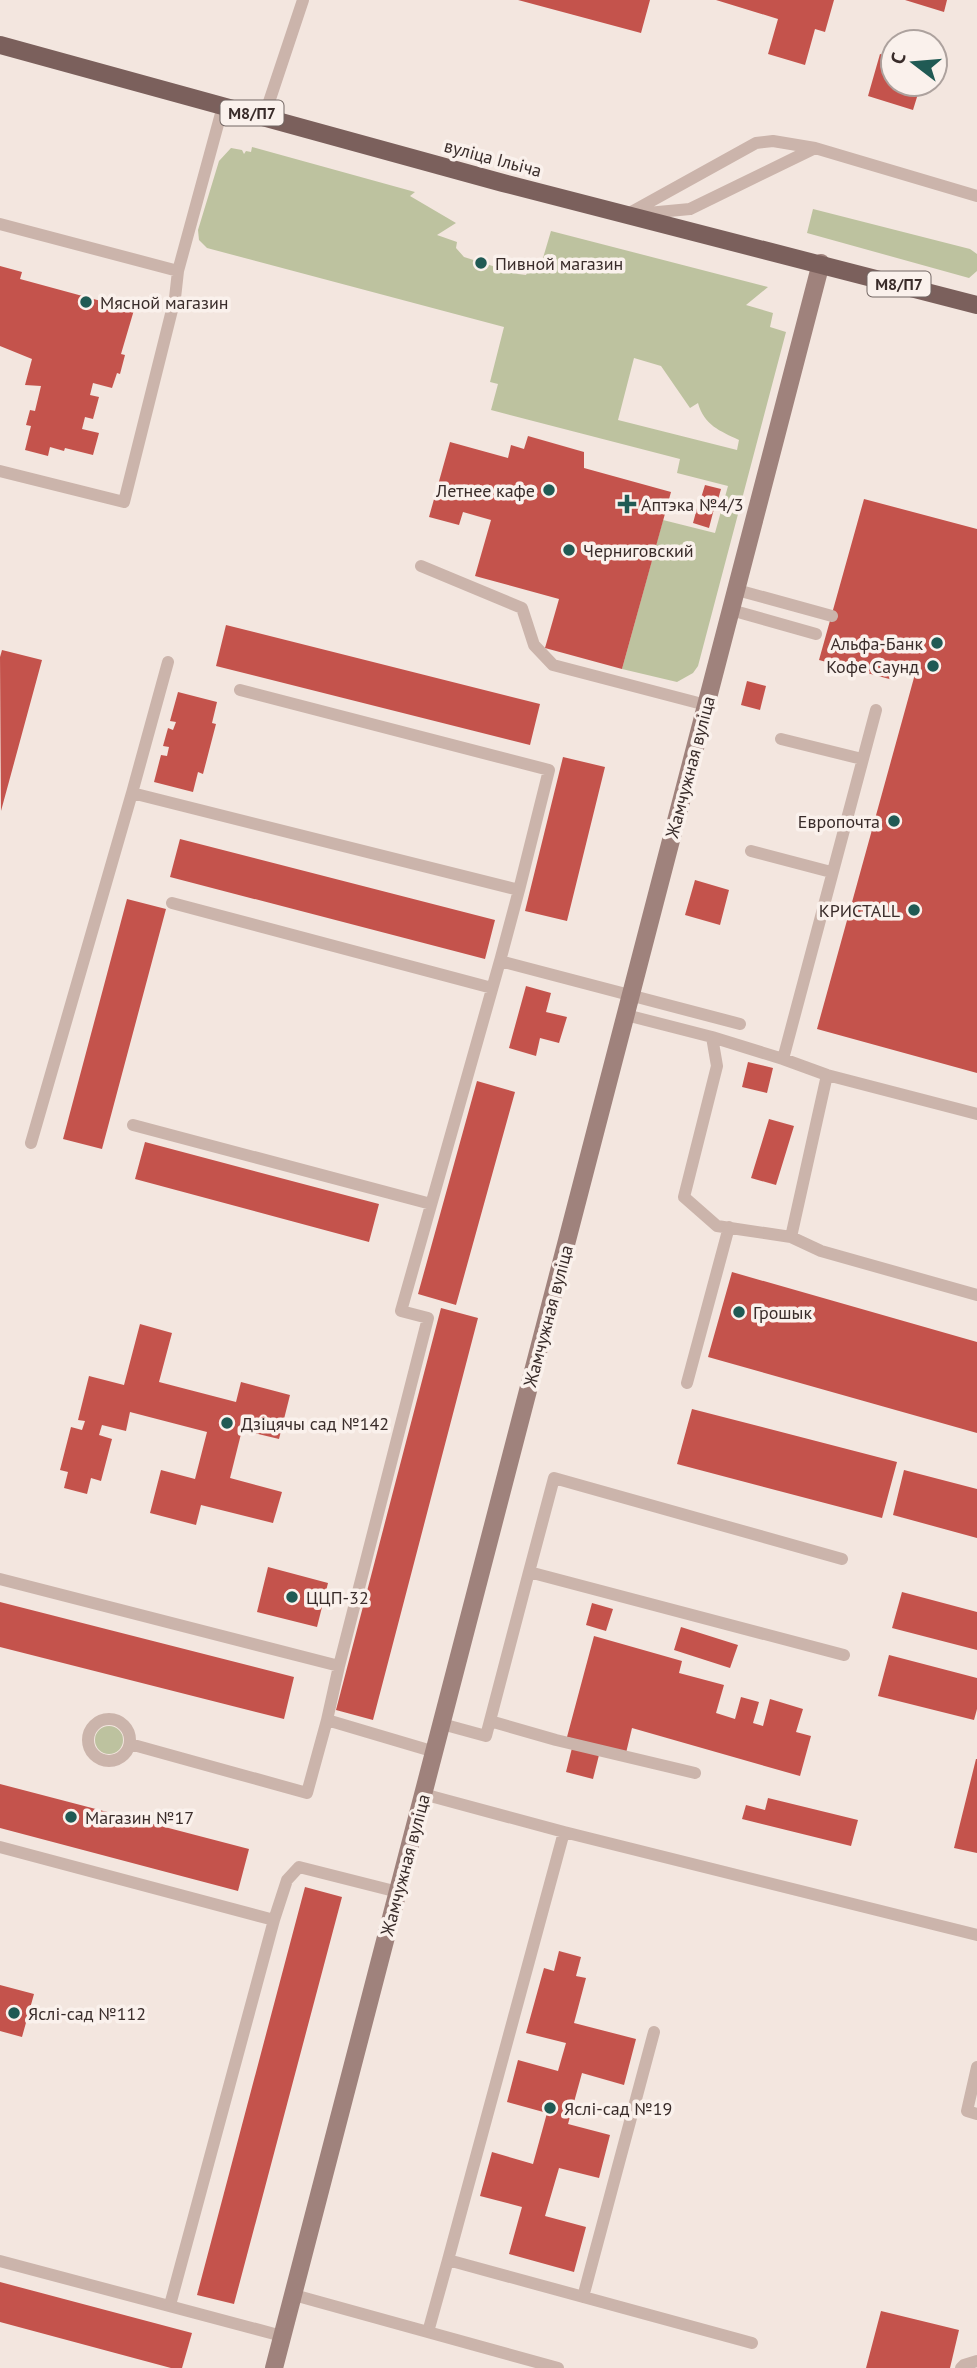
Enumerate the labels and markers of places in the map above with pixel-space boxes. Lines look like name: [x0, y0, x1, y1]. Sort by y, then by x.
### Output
place label: Пивной магазин: [495, 252, 623, 275]
marker: Пивной магазин: [473, 255, 489, 271]
place label: Мясной магазин: [100, 291, 229, 314]
marker: Мясной магазин: [78, 294, 94, 310]
place label: Летнее кафе: [435, 479, 535, 502]
marker: Летнее кафе: [541, 482, 557, 498]
place label: Аптэка №4/3: [641, 493, 743, 516]
marker: Аптэка №4/3: [619, 496, 635, 512]
place label: Черниговский: [583, 539, 694, 562]
marker: Черниговский: [561, 542, 577, 558]
place label: Альфа-Банк: [831, 632, 923, 655]
marker: Альфа-Банк: [929, 635, 945, 651]
place label: Кофе Саунд: [826, 655, 919, 678]
marker: Кофе Саунд: [925, 658, 941, 674]
place label: Европочта: [798, 810, 880, 833]
marker: Европочта: [886, 813, 902, 829]
place label: КРИСТАLL: [819, 899, 900, 922]
marker: КРИСТАLL: [906, 902, 922, 918]
place label: Грошык: [753, 1301, 812, 1324]
marker: Грошык: [731, 1304, 747, 1320]
place label: Дзіцячы сад №142: [241, 1412, 389, 1435]
marker: Дзіцячы сад №142: [219, 1415, 235, 1431]
place label: ЦЦП-32: [306, 1586, 369, 1609]
marker: ЦЦП-32: [284, 1589, 300, 1605]
place label: Магазин №17: [85, 1806, 194, 1829]
marker: Магазин №17: [63, 1809, 79, 1825]
place label: Яслі-сад №112: [28, 2002, 146, 2025]
marker: Яслі-сад №112: [6, 2005, 22, 2021]
place label: Яслі-сад №19: [564, 2097, 672, 2120]
marker: Яслі-сад №19: [542, 2100, 558, 2116]

